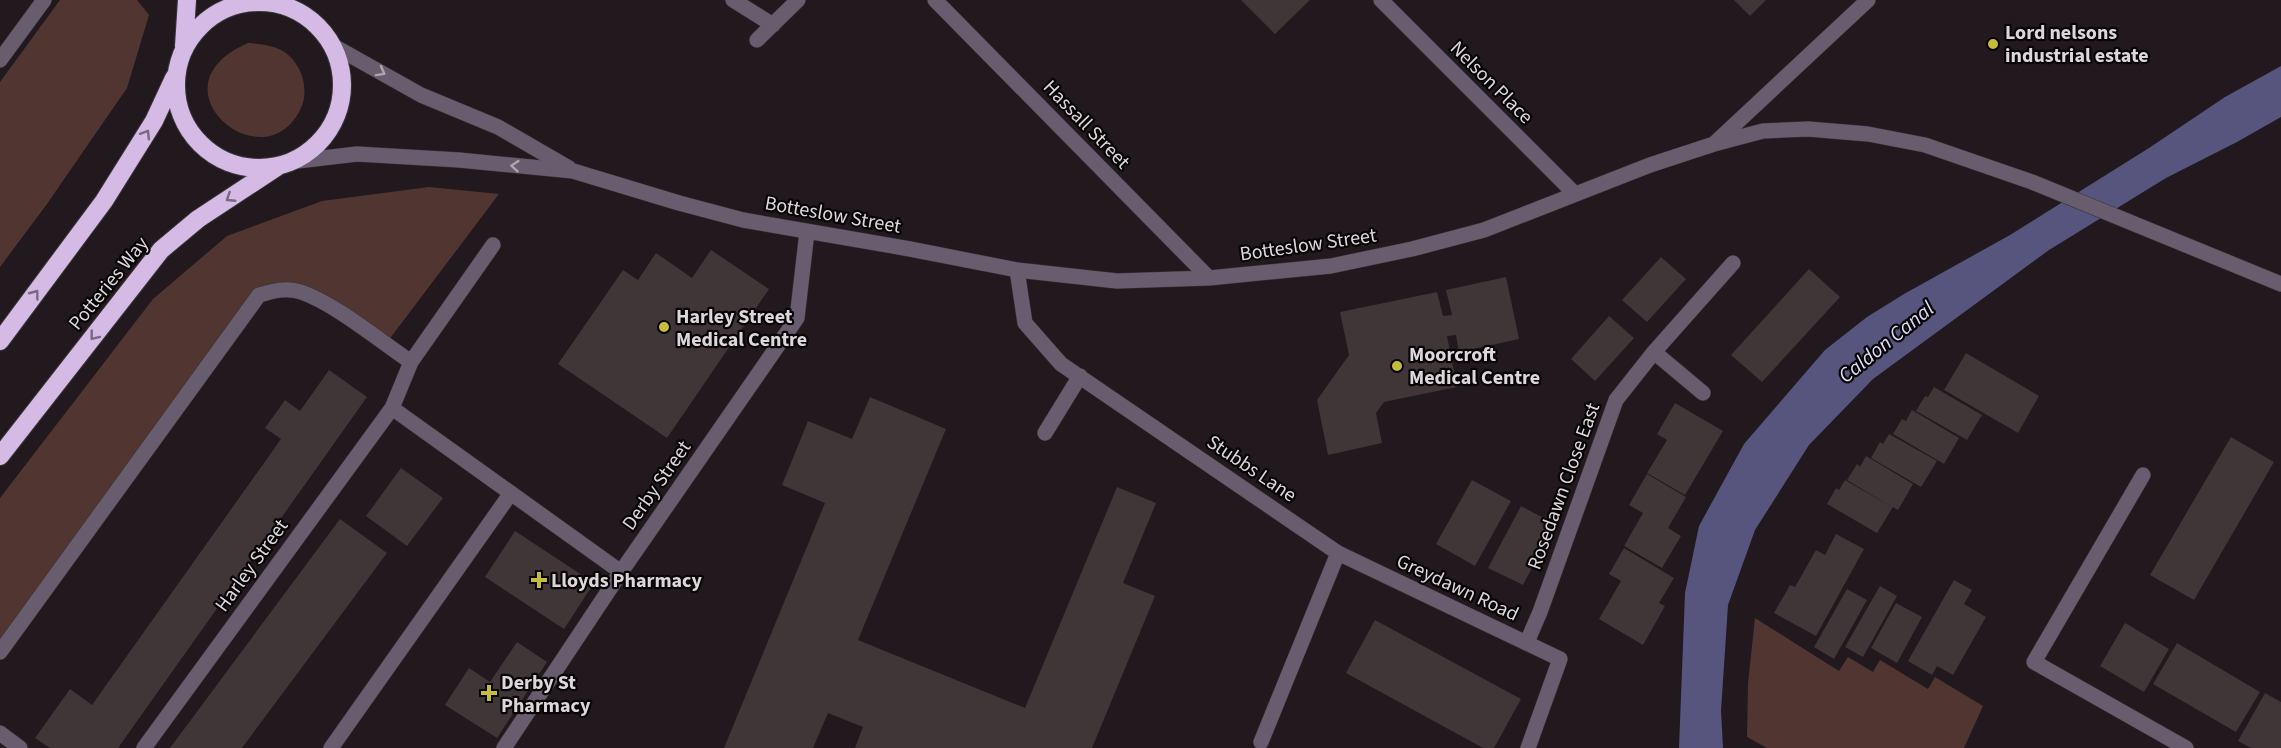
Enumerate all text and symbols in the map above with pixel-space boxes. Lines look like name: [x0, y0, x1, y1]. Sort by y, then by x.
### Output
place label: Lord nelsons industrial estate: [2005, 19, 2149, 70]
street label: Nelson Place: [1443, 35, 1539, 131]
marker: Lord nelsons industrial estate: [1986, 37, 2000, 51]
one-way arrow: [375, 65, 385, 76]
street label: Hassall Street: [1037, 74, 1136, 176]
one-way arrow: [139, 130, 151, 140]
one-way arrow: [511, 160, 520, 173]
street label: Botteslow Street: [763, 189, 903, 241]
one-way arrow: [225, 191, 236, 202]
street label: Botteslow Street: [1238, 222, 1379, 268]
street label: Potteries Way: [62, 230, 156, 336]
one-way arrow: [28, 289, 39, 300]
water label: Caldon Canal: [1832, 293, 1941, 390]
place label: Harley Street Medical Centre: [676, 303, 807, 354]
marker: Harley Street Medical Centre: [657, 320, 671, 334]
one-way arrow: [90, 329, 101, 340]
place label: Moorcroft Medical Centre: [1409, 341, 1540, 392]
marker: Moorcroft Medical Centre: [1390, 359, 1404, 373]
street label: Rosedawn Close East: [1521, 399, 1607, 574]
street label: Stubbs Lane: [1201, 428, 1302, 509]
street label: Derby Street: [616, 435, 698, 536]
street label: Harley Street: [209, 513, 295, 618]
street label: Greydawn Road: [1392, 547, 1523, 628]
place label: Lloyds Pharmacy: [551, 567, 703, 595]
marker: Lloyds Pharmacy: [532, 573, 546, 587]
place label: Derby St Pharmacy: [501, 669, 591, 720]
marker: Derby St Pharmacy: [482, 686, 496, 700]

